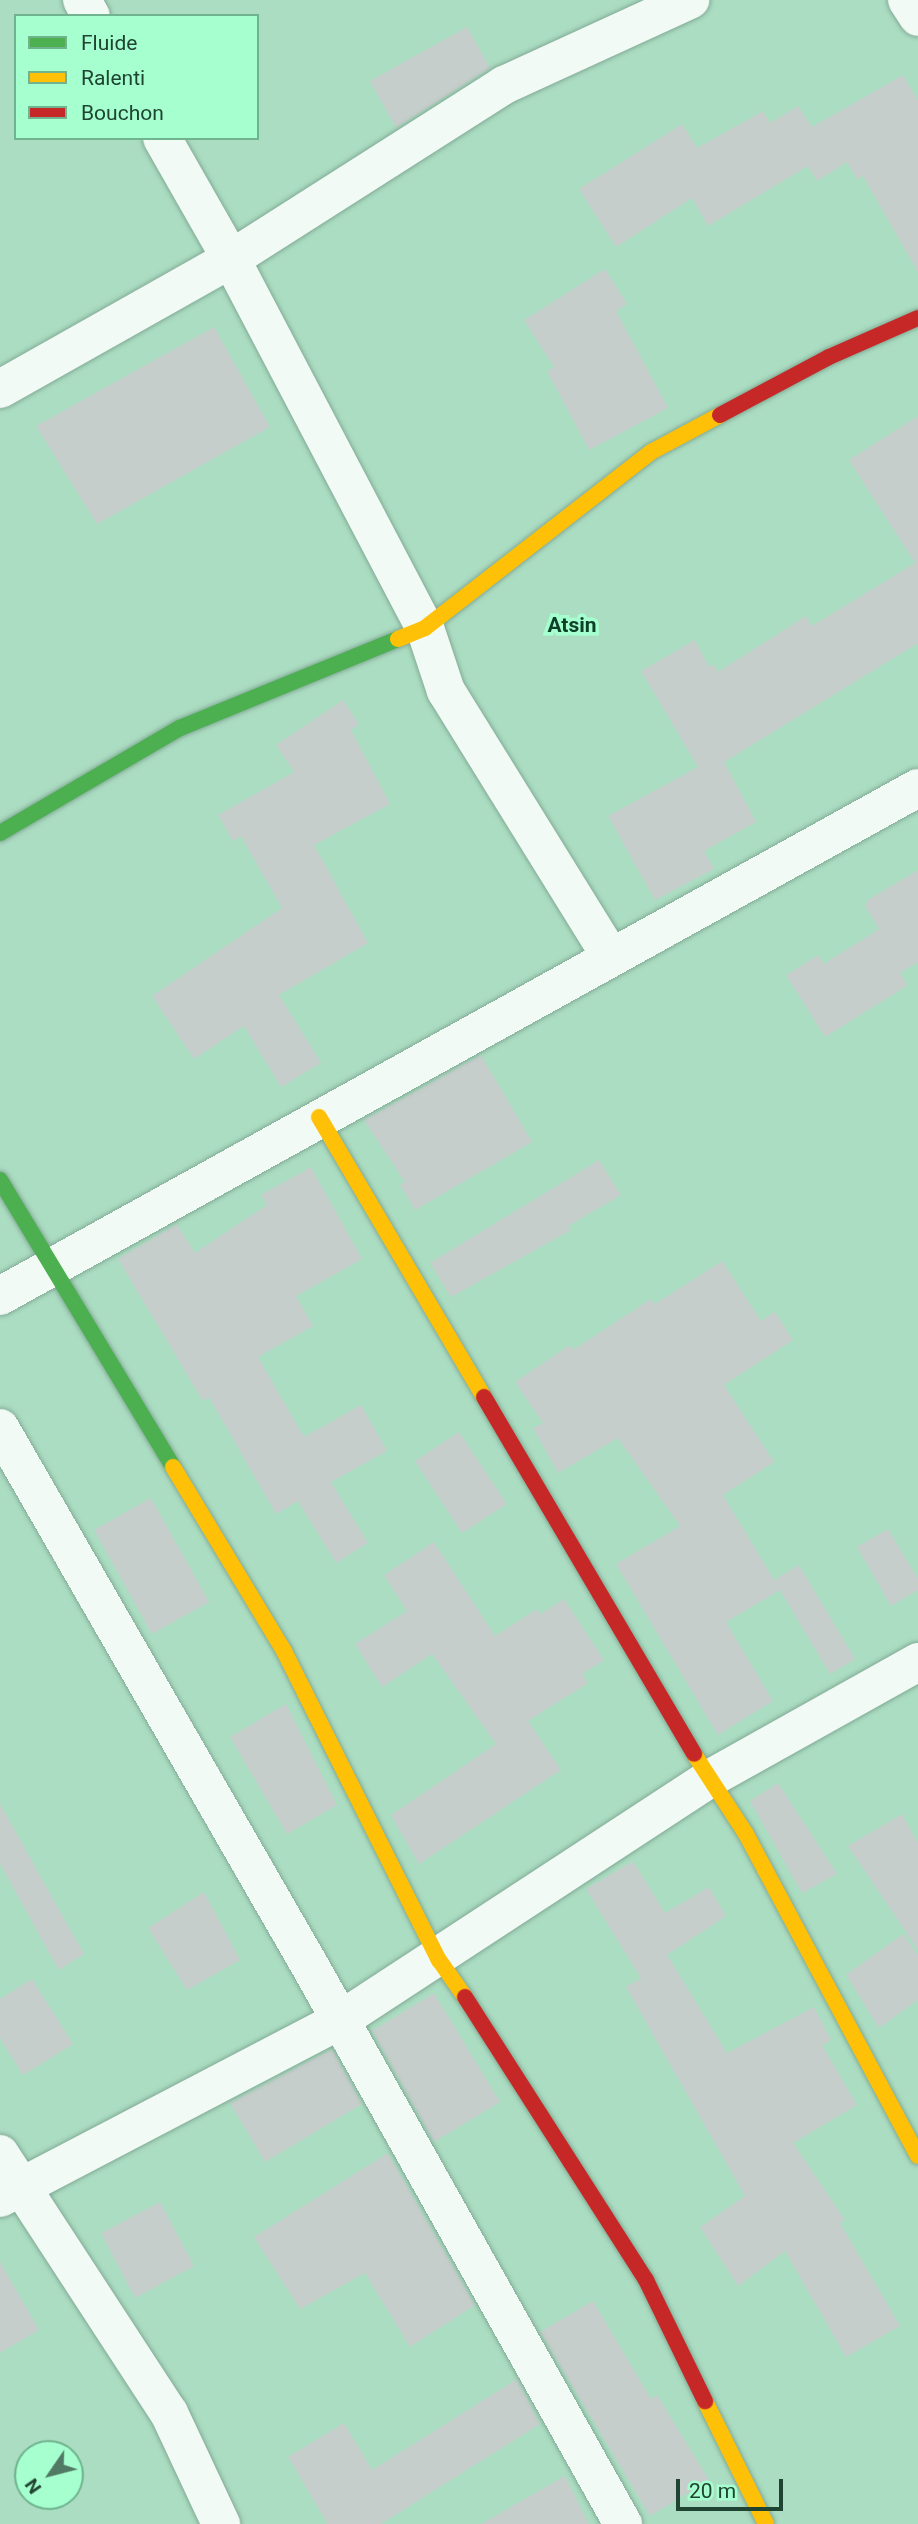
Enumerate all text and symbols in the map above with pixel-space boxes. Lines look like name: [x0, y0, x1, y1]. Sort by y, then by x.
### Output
legend: [14, 14, 259, 140]
text: Fluide: [81, 31, 137, 55]
text: Ralenti: [81, 66, 145, 90]
text: Bouchon: [81, 101, 164, 125]
district label: Atsin: [547, 612, 597, 638]
north arrow: [14, 2440, 84, 2510]
scale bar: [680, 2464, 787, 2508]
text: N: [20, 2474, 46, 2498]
text: 20 m: [689, 2479, 736, 2503]

